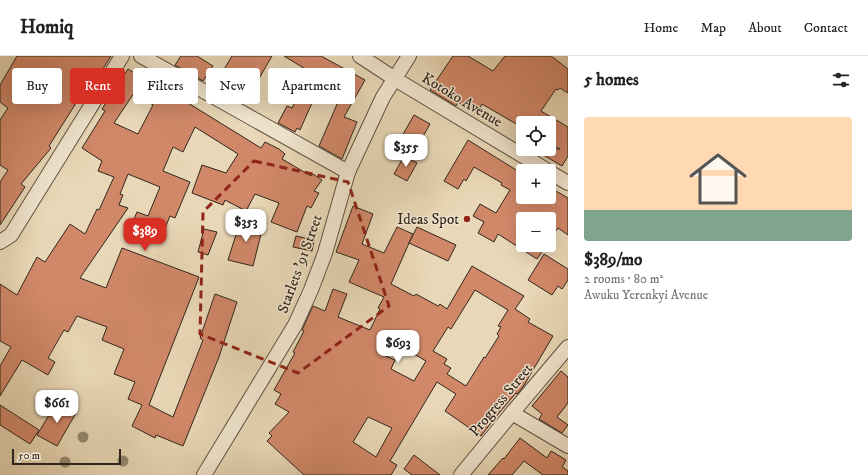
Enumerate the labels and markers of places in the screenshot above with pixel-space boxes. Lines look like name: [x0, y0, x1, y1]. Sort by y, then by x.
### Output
pin: $355: [382, 134, 430, 168]
pin: $353: [222, 209, 270, 243]
place label: Ideas Spot: [397, 210, 459, 229]
marker: Ideas Spot: [462, 214, 472, 224]
pin: $389: [121, 218, 169, 252]
pin: $693: [374, 330, 422, 364]
pin: $661: [33, 390, 81, 424]

